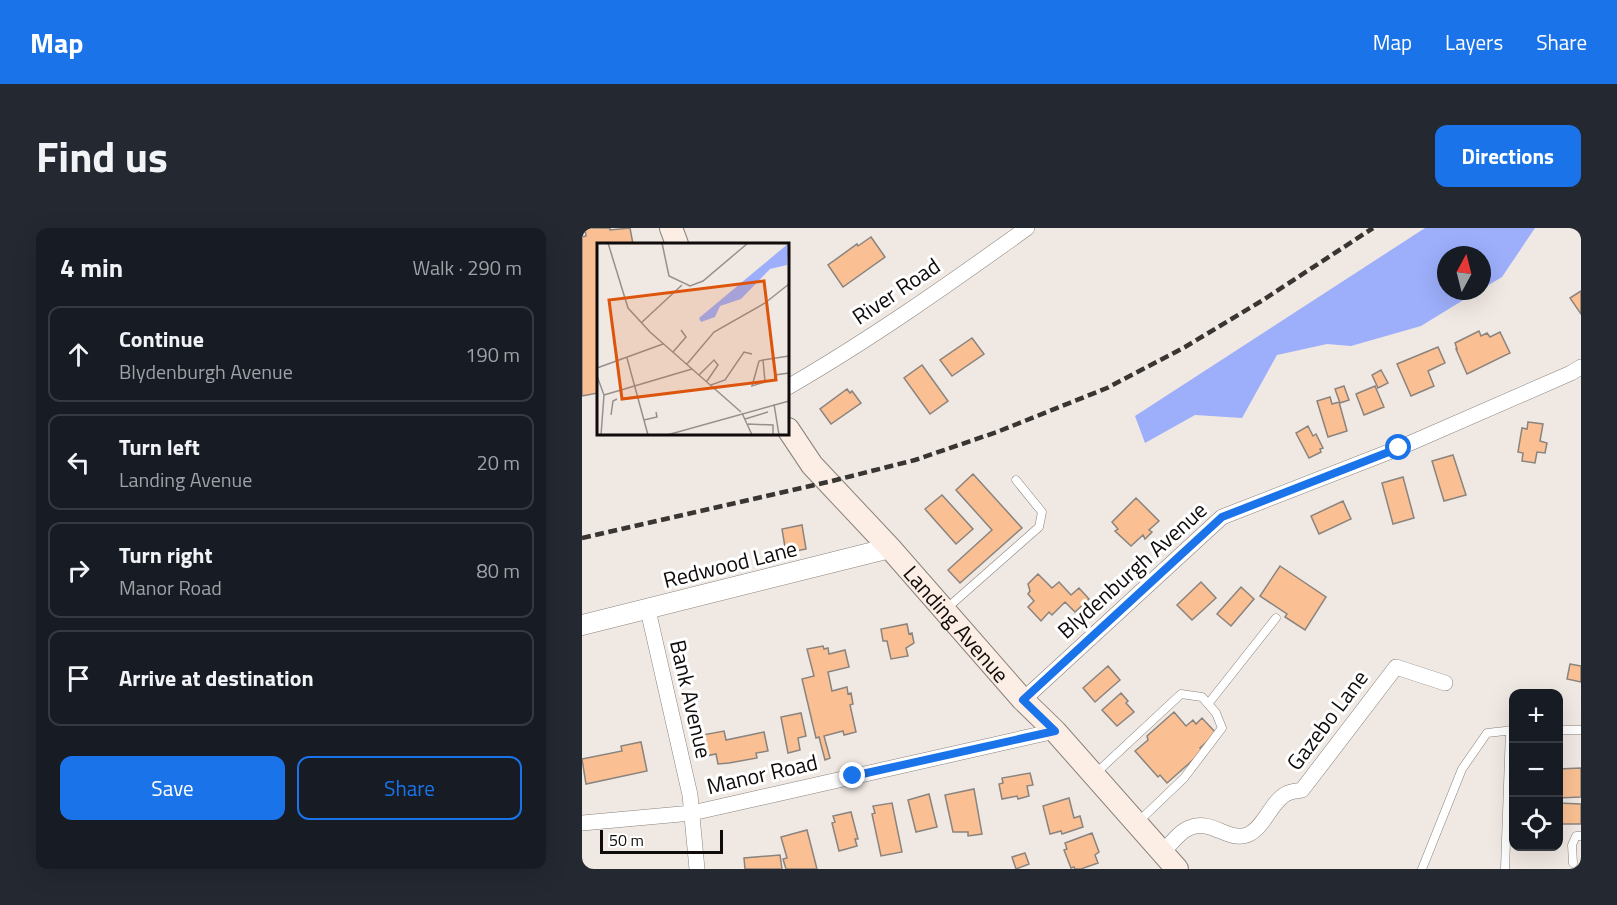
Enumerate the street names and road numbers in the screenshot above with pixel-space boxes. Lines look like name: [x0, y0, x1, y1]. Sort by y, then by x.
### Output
street label: River Road: [845, 249, 947, 333]
street label: Blydenburgh Avenue: [1050, 493, 1214, 647]
street label: Redwood Lane: [659, 531, 801, 597]
street label: Landing Avenue: [895, 557, 1018, 690]
street label: Bank Avenue: [661, 636, 721, 762]
street label: Gazebo Lane: [1278, 663, 1376, 777]
street label: Manor Road: [703, 745, 821, 803]

